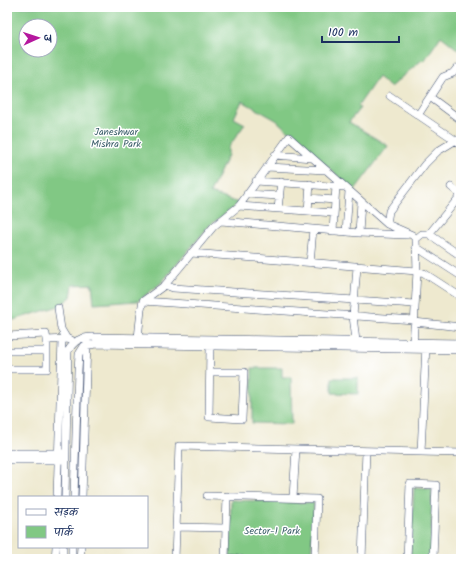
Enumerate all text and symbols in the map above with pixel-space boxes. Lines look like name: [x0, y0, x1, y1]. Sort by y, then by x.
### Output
north arrow: [18, 18, 58, 58]
scale bar: [322, 18, 399, 44]
text: 100 m: [328, 23, 359, 42]
text: उ: [38, 34, 56, 44]
park label: Janeshwar Mishra Park: [91, 124, 141, 152]
legend: [18, 496, 148, 548]
text: सड़क: [54, 503, 80, 522]
text: पार्क: [53, 523, 75, 542]
park label: Sector-1 Park: [244, 523, 300, 539]

